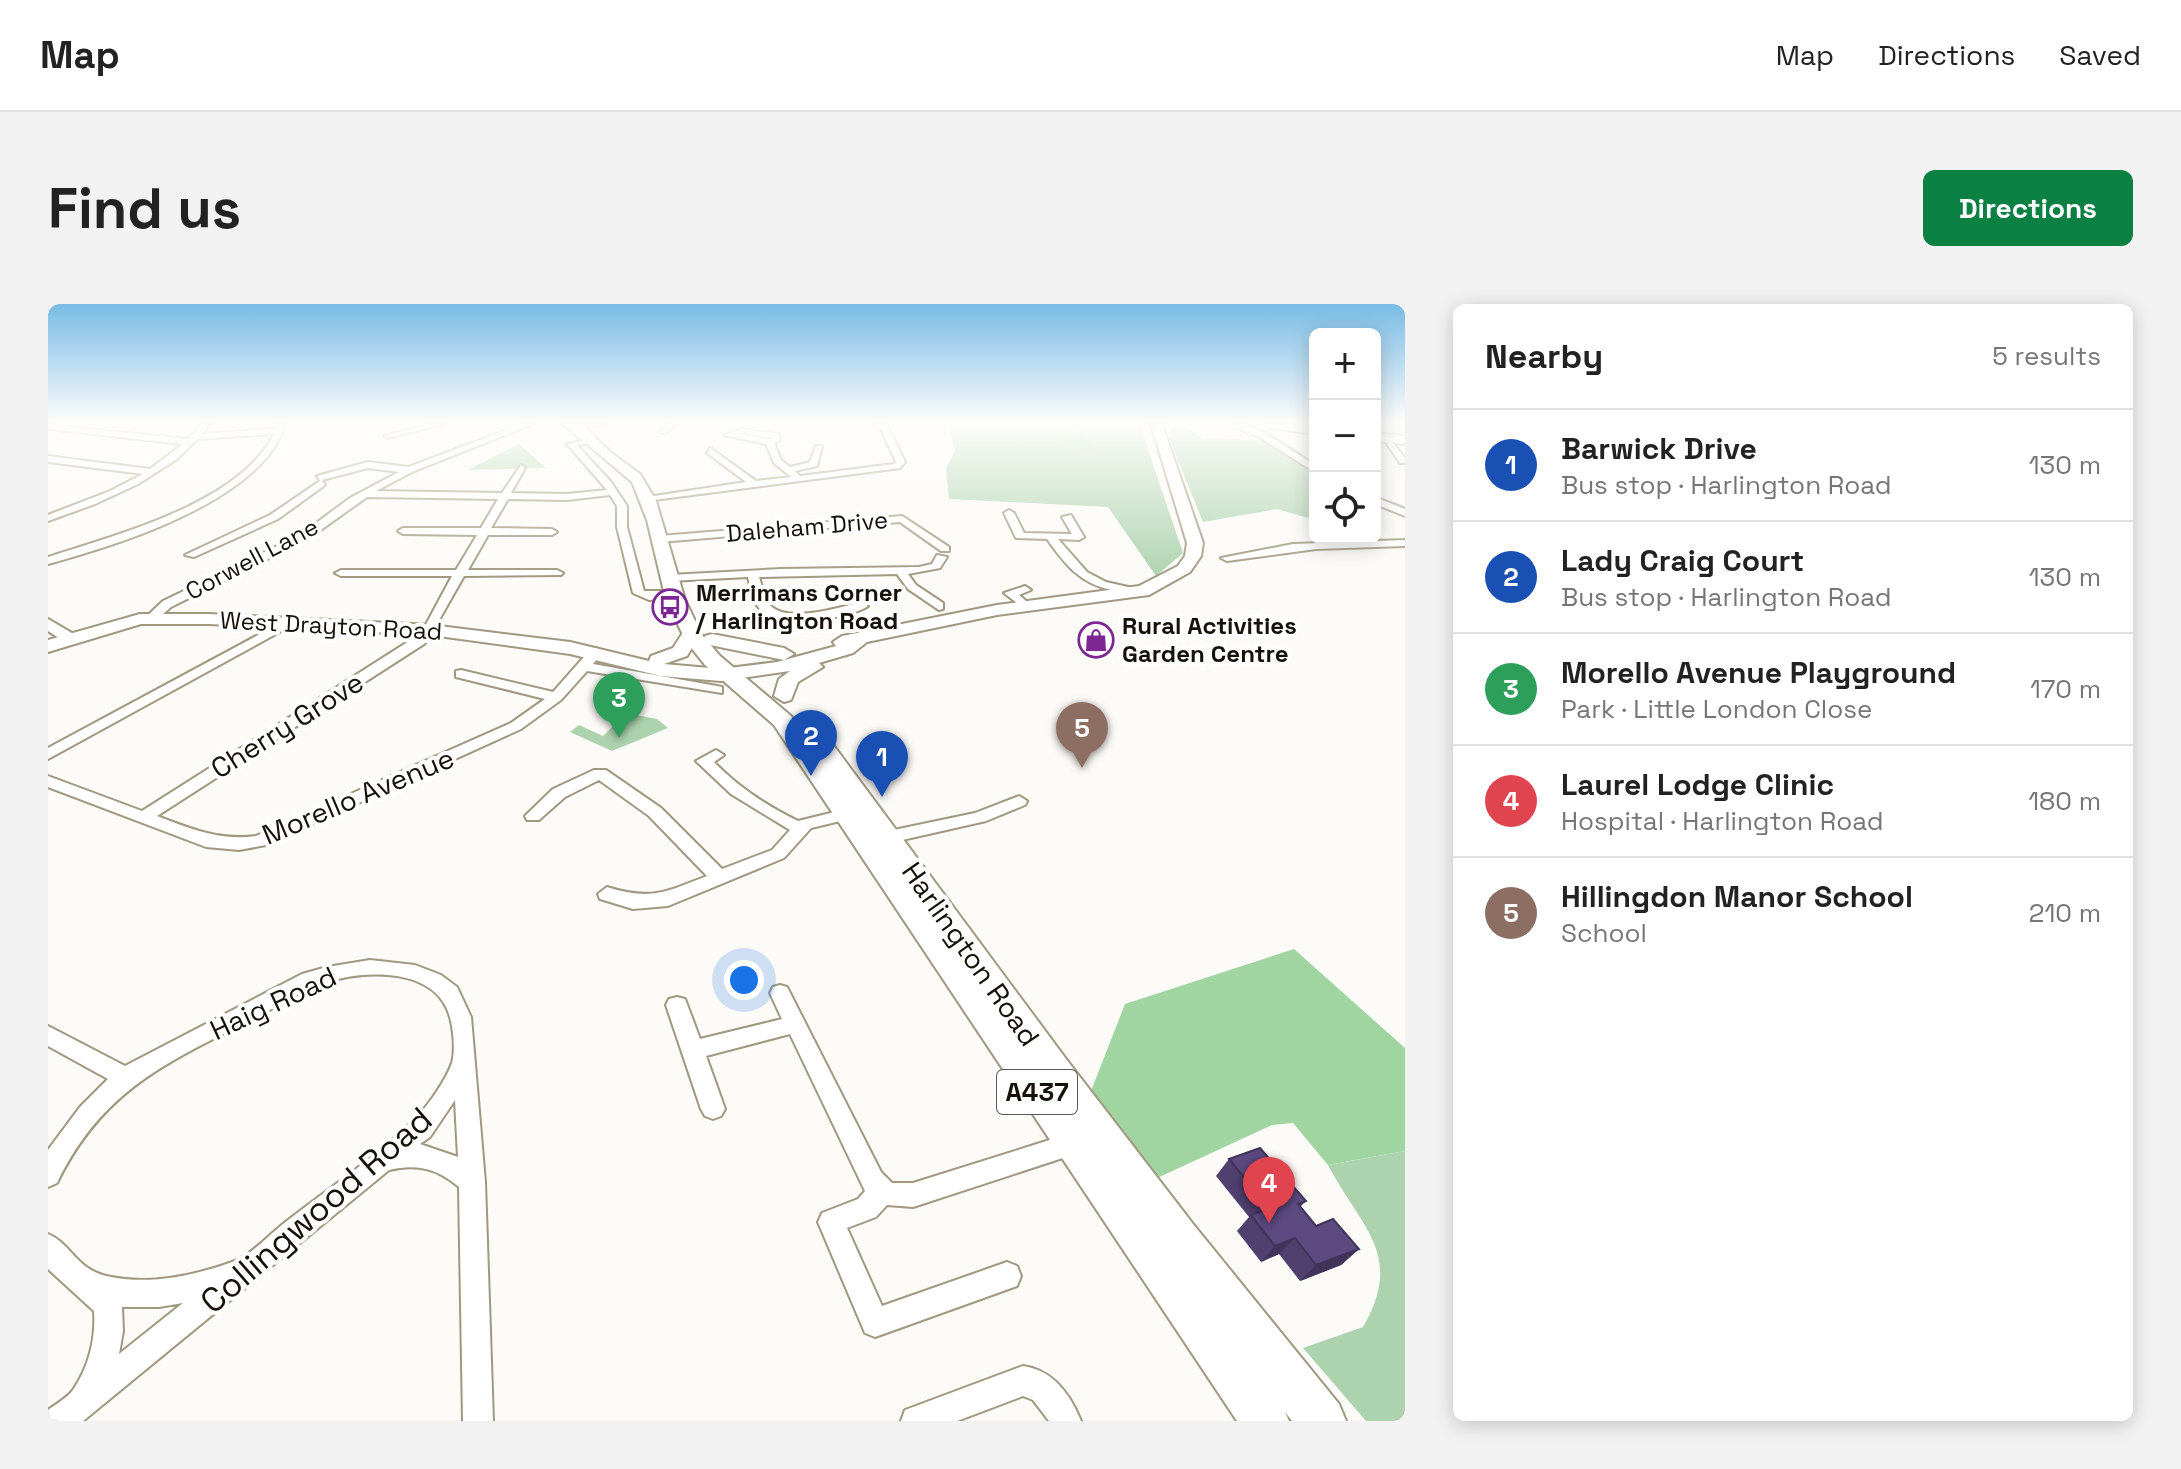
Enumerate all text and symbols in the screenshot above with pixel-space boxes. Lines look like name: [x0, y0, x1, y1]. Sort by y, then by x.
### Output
text: Map: [40, 31, 120, 79]
text: Map: [1776, 37, 1834, 73]
text: Directions: [1878, 37, 2015, 73]
text: Saved: [2059, 37, 2141, 73]
button: Directions: [1923, 170, 2133, 246]
text: Find us: [48, 173, 241, 244]
map controls: [1309, 328, 1381, 544]
button: +: [1309, 328, 1381, 400]
text: Nearby: [1485, 335, 1603, 378]
text: 5 results: [1992, 339, 2101, 373]
button: −: [1309, 400, 1381, 472]
text: Barwick Drive: [1561, 429, 1757, 468]
text: 1: [1505, 448, 1517, 482]
text: 130 m: [2029, 448, 2101, 482]
text: Bus stop · Harlington Road: [1561, 468, 1892, 502]
button: locate: [1309, 472, 1381, 544]
street label: Daleham Drive: [725, 504, 889, 549]
street label: Corwell Lane: [180, 511, 324, 607]
text: Lady Craig Court: [1561, 541, 1804, 580]
text: 2: [1503, 560, 1519, 594]
text: 130 m: [2029, 560, 2101, 594]
place label: Merrimans Corner / Harlington Road: [695, 577, 902, 636]
text: Bus stop · Harlington Road: [1561, 580, 1892, 614]
bus stop icon: Merrimans Corner / Harlington Road: [651, 588, 689, 626]
street label: West Drayton Road: [219, 604, 443, 647]
place label: Rural Activities Garden Centre: [1122, 610, 1297, 669]
shop icon: Rural Activities Garden Centre: [1077, 621, 1115, 659]
text: Morello Avenue Playground: [1561, 653, 1956, 692]
street label: Cherry Grove: [204, 664, 370, 786]
pin: 3: [593, 672, 645, 738]
text: 3: [1503, 672, 1519, 706]
text: 170 m: [2030, 672, 2101, 706]
text: Park · Little London Close: [1561, 692, 1872, 726]
pin: 5: [1056, 702, 1108, 768]
pin: 2: [785, 710, 837, 776]
pin: 1: [856, 731, 908, 797]
street label: Morello Avenue: [257, 739, 459, 853]
text: Laurel Lodge Clinic: [1561, 765, 1834, 804]
text: 4: [1503, 784, 1519, 818]
text: 180 m: [2028, 784, 2101, 818]
text: Hospital · Harlington Road: [1561, 804, 1884, 838]
street label: Harlington Road: [894, 855, 1048, 1053]
text: Hillingdon Manor School: [1561, 877, 1913, 916]
text: 5: [1503, 896, 1519, 930]
text: 210 m: [2029, 896, 2101, 930]
text: School: [1561, 916, 1647, 950]
street label: Haig Road: [204, 958, 342, 1048]
your location: [724, 960, 764, 1000]
road number: A437: [997, 1070, 1077, 1114]
street label: Collingwood Road: [191, 1098, 441, 1323]
pin: 4: [1243, 1157, 1295, 1223]

